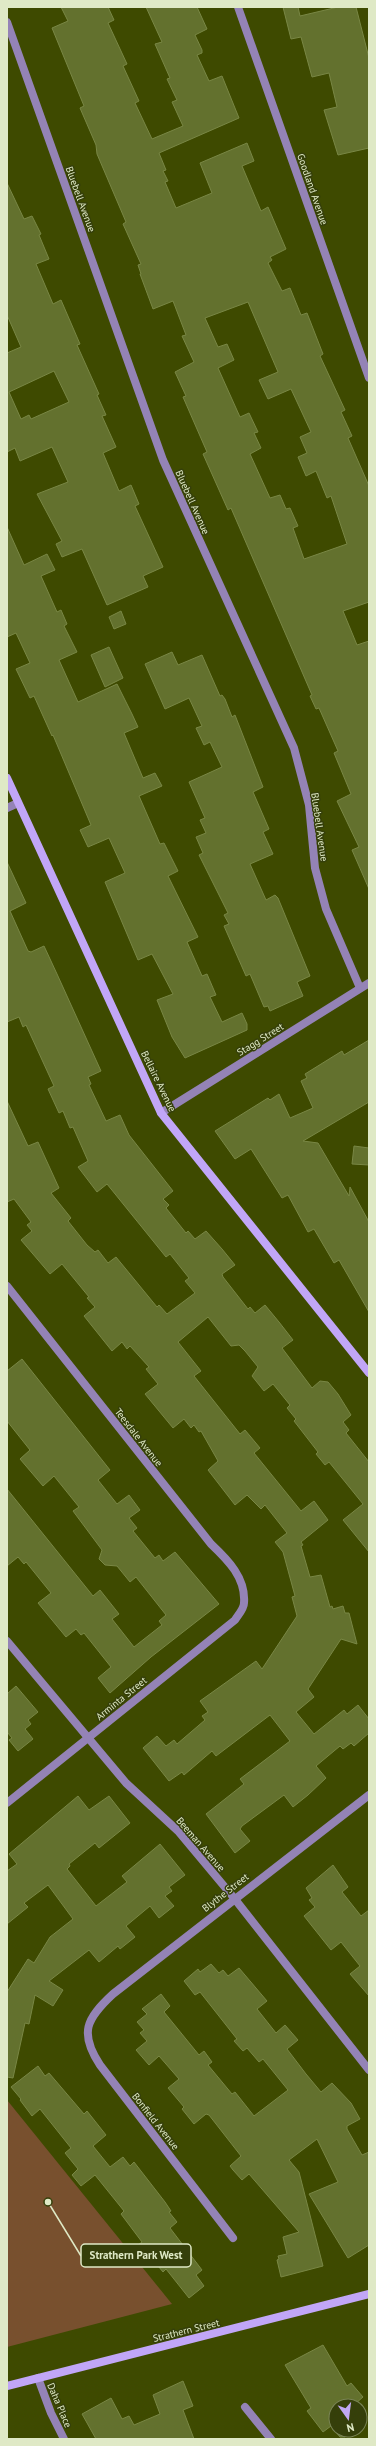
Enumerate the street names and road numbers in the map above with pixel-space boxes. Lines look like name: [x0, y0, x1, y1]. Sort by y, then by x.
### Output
street label: Goodland Avenue: [294, 152, 331, 227]
street label: Bluebell Avenue: [63, 164, 98, 234]
street label: Bluebell Avenue: [173, 468, 213, 536]
street label: Bluebell Avenue: [308, 792, 331, 862]
street label: Stagg Street: [235, 1020, 287, 1059]
street label: Bellaire Avenue: [138, 1048, 179, 1114]
street label: Teesdale Avenue: [112, 1406, 165, 1469]
street label: Arminta Street: [93, 1673, 150, 1723]
street label: Beeman Avenue: [173, 1814, 228, 1874]
street label: Blythe Street: [199, 1870, 252, 1915]
street label: Bonfield Avenue: [129, 2090, 182, 2153]
street label: Strathern Street: [152, 2316, 221, 2345]
street label: Daha Place: [44, 2381, 75, 2430]

